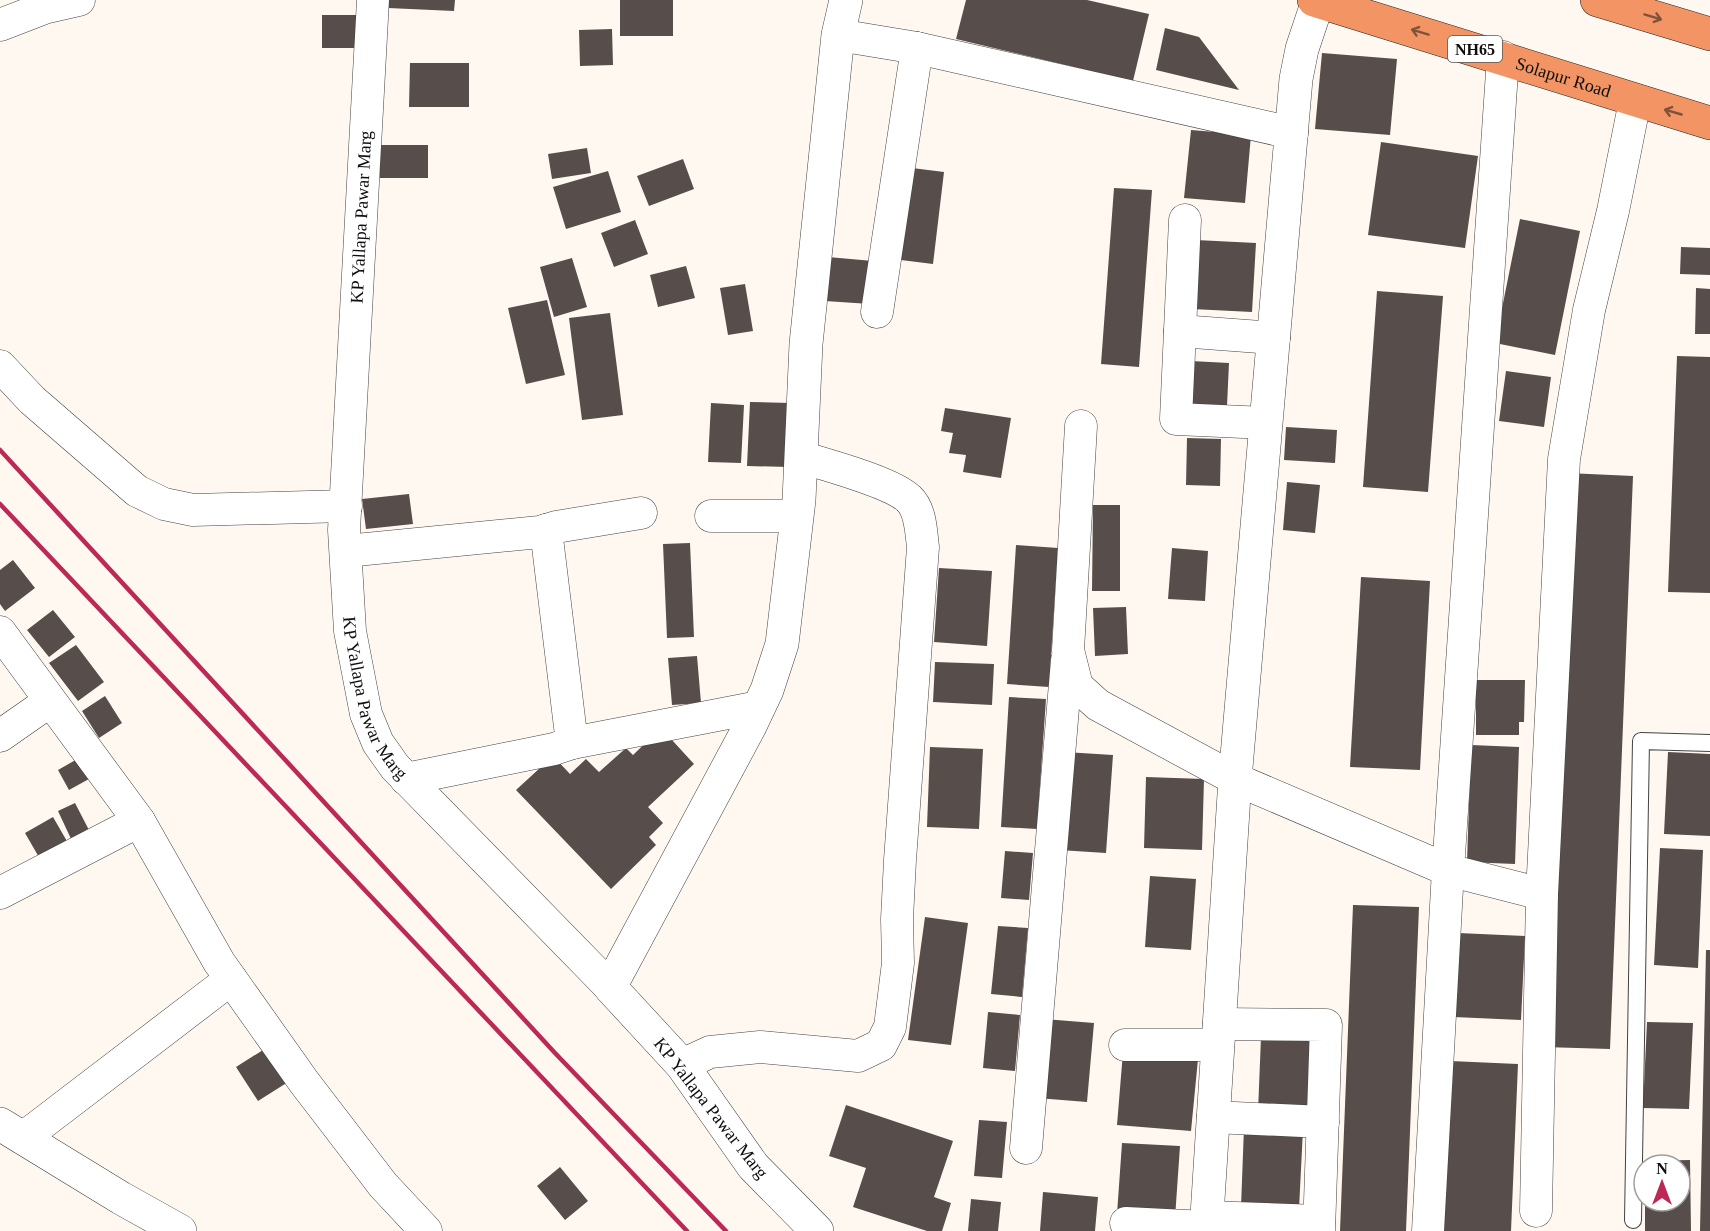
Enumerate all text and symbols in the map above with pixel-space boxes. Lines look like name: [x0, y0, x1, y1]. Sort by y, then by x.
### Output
one-way arrow: [1643, 12, 1662, 23]
one-way arrow: [1410, 26, 1429, 37]
road number: NH65: [1448, 36, 1502, 62]
street label: Solapur Road: [1513, 53, 1613, 102]
one-way arrow: [1663, 106, 1682, 117]
street label: KP Yallapa Pawar Marg: [346, 130, 376, 304]
street label: KP Yallapa Pawar Marg: [339, 616, 411, 783]
street label: KP Yallapa Pawar Marg: [650, 1034, 772, 1182]
north arrow: [1632, 1153, 1692, 1213]
text: N: [1656, 1160, 1668, 1177]

